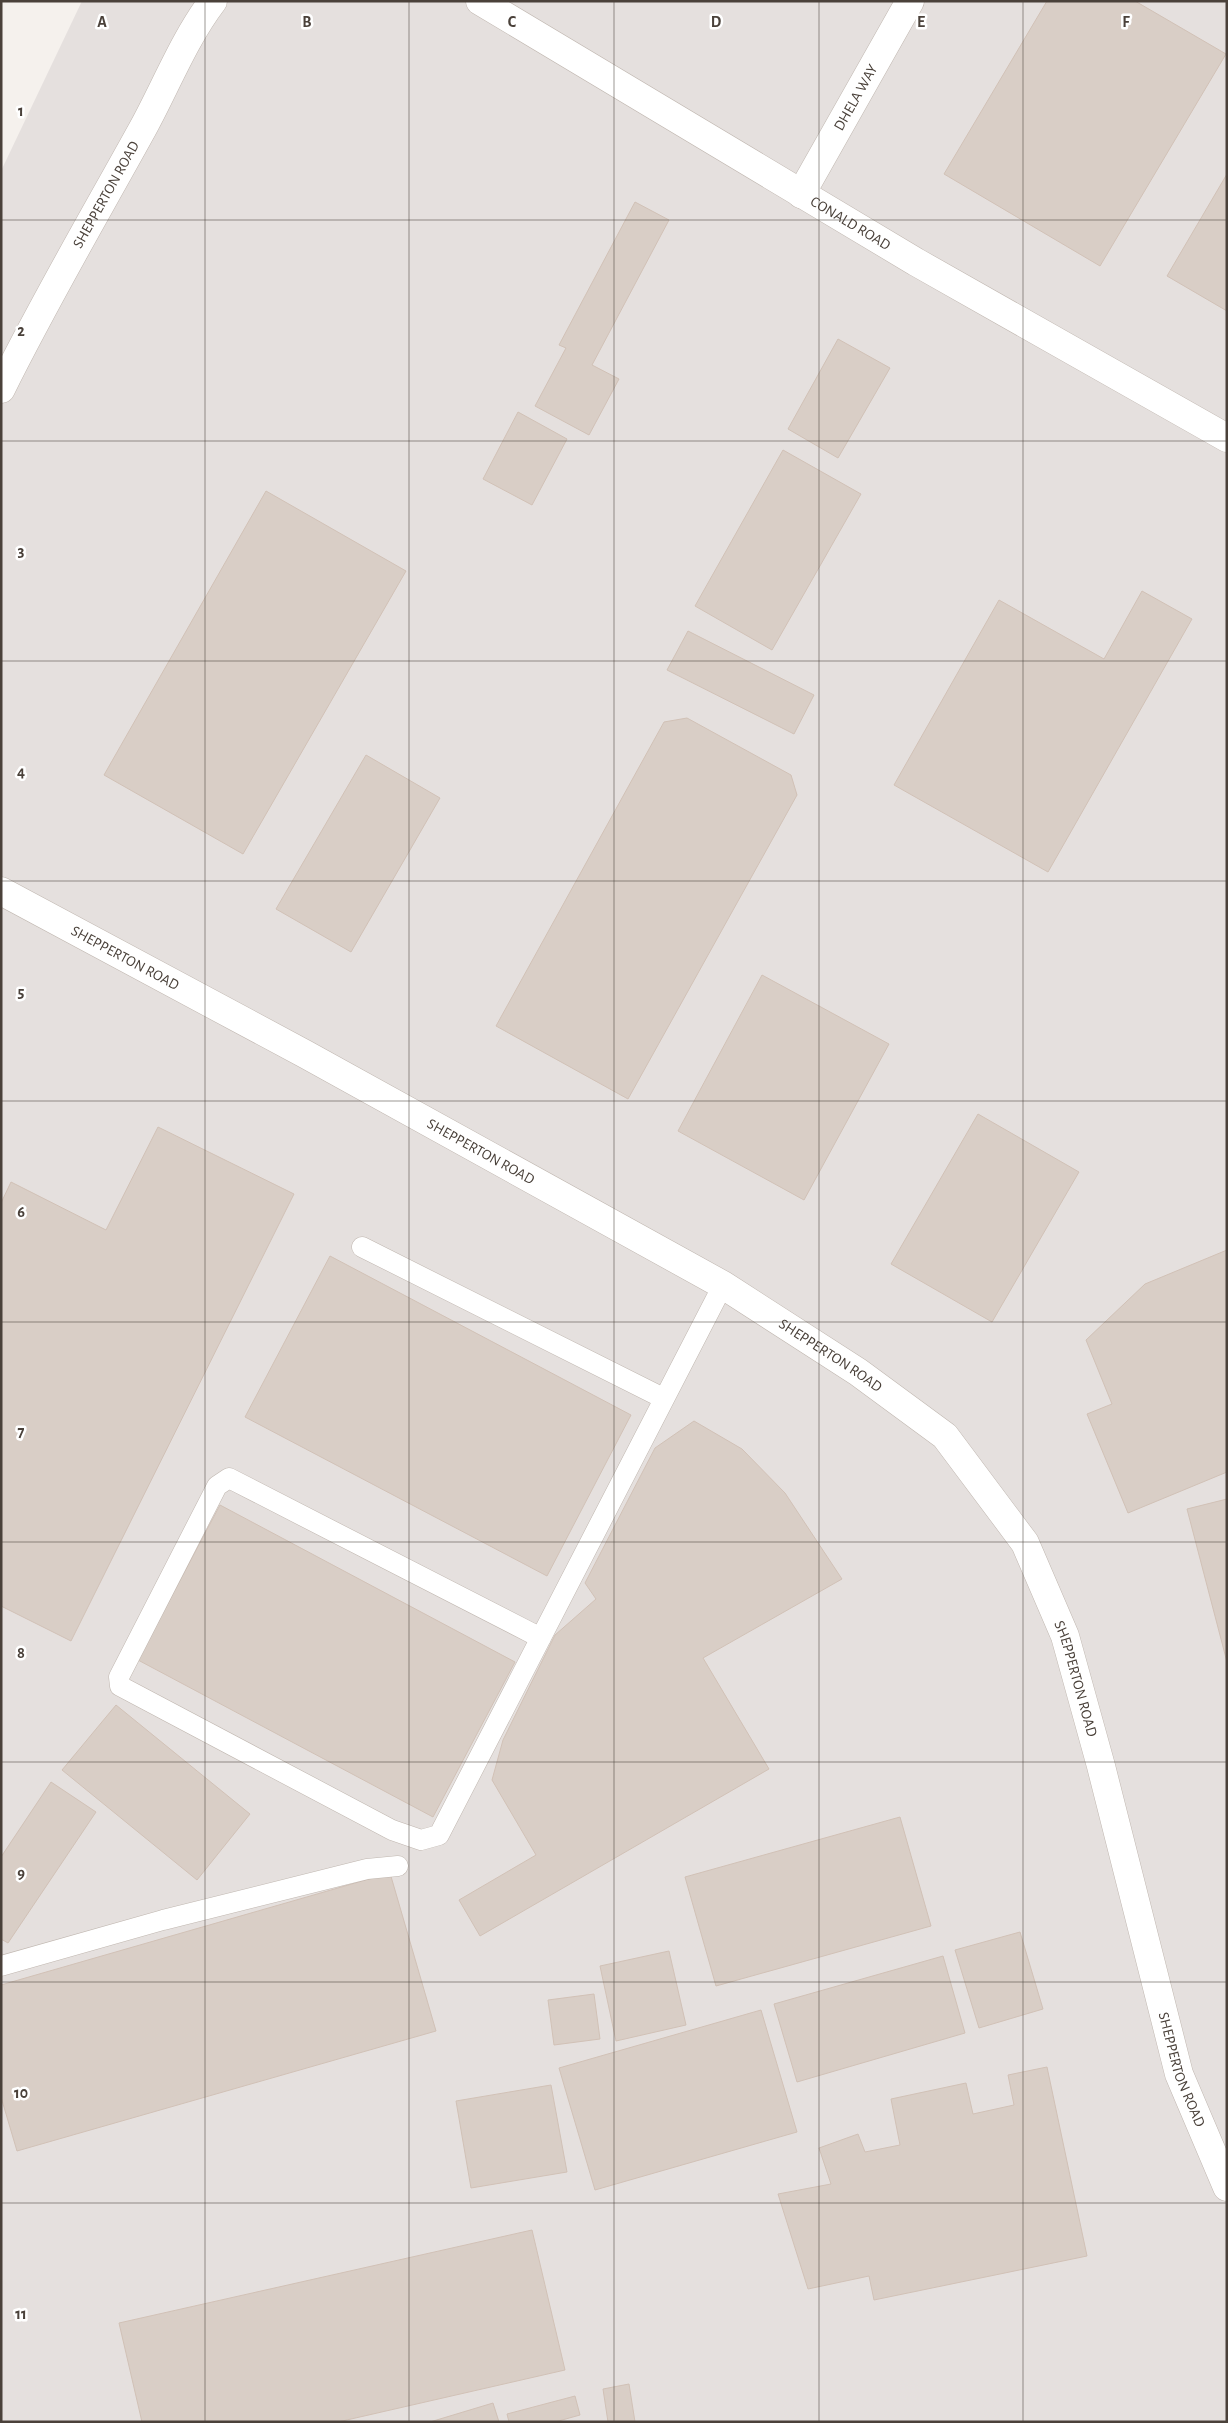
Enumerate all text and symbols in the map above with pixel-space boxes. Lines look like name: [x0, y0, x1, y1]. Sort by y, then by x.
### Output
text: A: [97, 14, 107, 30]
text: B: [302, 14, 312, 30]
text: C: [508, 14, 517, 30]
text: D: [711, 14, 722, 30]
text: E: [917, 14, 925, 30]
text: F: [1122, 14, 1130, 30]
street label: DHELA WAY: [831, 62, 880, 133]
text: 1: [18, 103, 24, 119]
street label: SHEPPERTON ROAD: [70, 138, 142, 251]
street label: CONALD ROAD: [808, 193, 894, 253]
text: 2: [17, 323, 25, 339]
text: 3: [18, 543, 25, 559]
text: 4: [17, 764, 25, 780]
street label: SHEPPERTON ROAD: [69, 923, 182, 993]
text: 5: [18, 984, 25, 1000]
street label: SHEPPERTON ROAD: [425, 1116, 537, 1187]
text: 6: [17, 1204, 25, 1220]
street label: SHEPPERTON ROAD: [776, 1316, 885, 1395]
text: 7: [18, 1424, 25, 1440]
street label: SHEPPERTON ROAD: [1052, 1618, 1100, 1739]
text: 8: [17, 1645, 25, 1661]
text: 9: [17, 1865, 25, 1881]
street label: SHEPPERTON ROAD: [1156, 2010, 1208, 2129]
text: 10: [14, 2085, 28, 2101]
text: 11: [15, 2306, 27, 2322]

